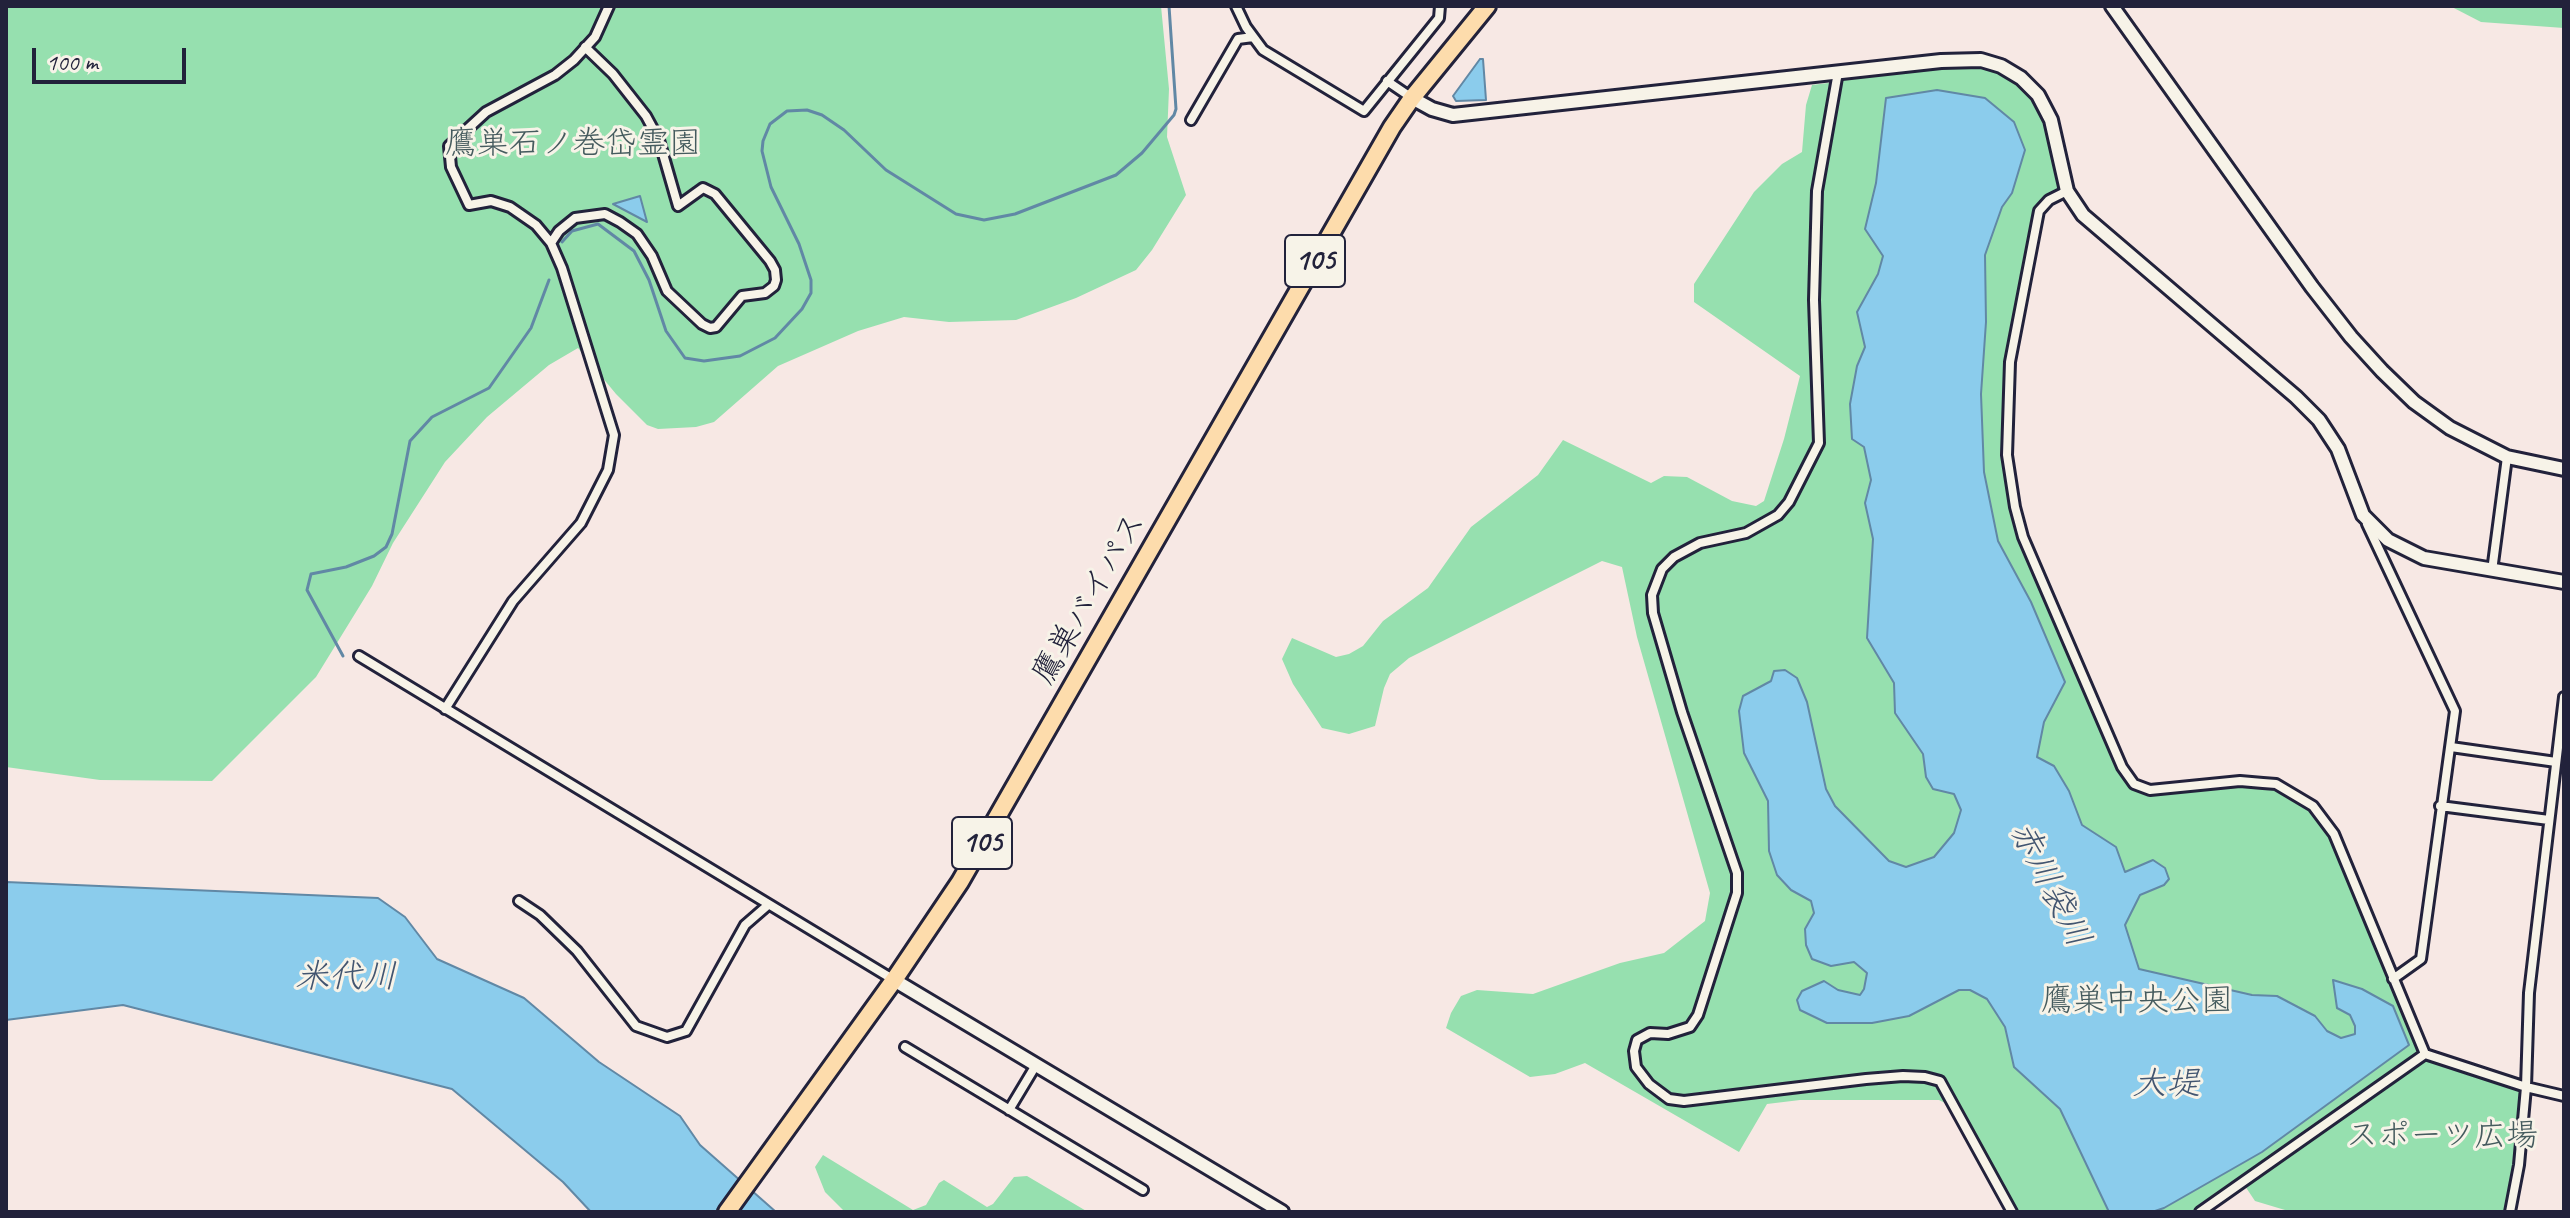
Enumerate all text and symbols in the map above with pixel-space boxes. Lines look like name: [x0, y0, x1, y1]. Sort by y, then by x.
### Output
scale bar: [36, 32, 190, 82]
text: 100 m: [46, 47, 98, 77]
park label: 鷹巣石ノ巻岱霊園: [445, 126, 701, 164]
road number: 105: [1285, 235, 1345, 287]
street label: 鷹巣バイパス: [1025, 506, 1155, 692]
water label: 赤川袋川: [2000, 815, 2098, 955]
road number: 105: [952, 817, 1012, 869]
water label: 米代川: [295, 958, 397, 998]
park label: 鷹巣中央公園: [2041, 983, 2233, 1021]
water label: 大堤: [2132, 1065, 2200, 1105]
park label: スポーツ広場: [2346, 1118, 2538, 1156]

